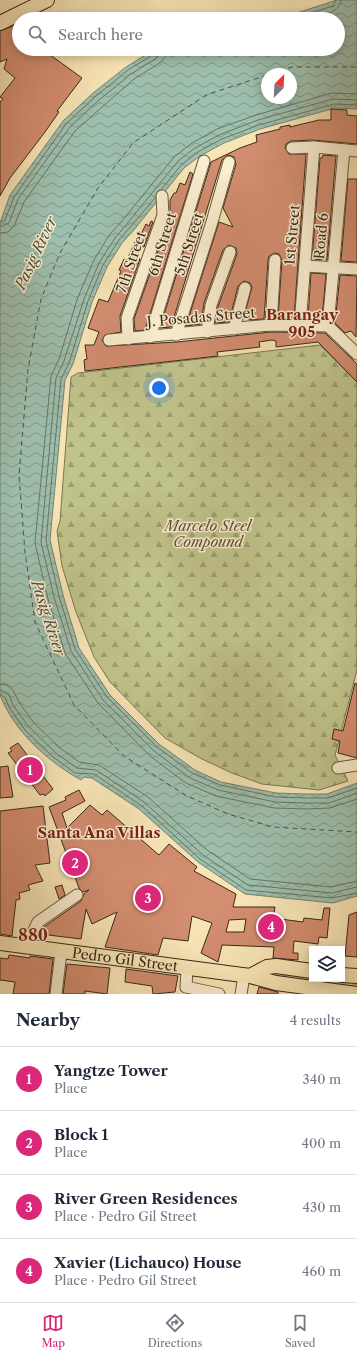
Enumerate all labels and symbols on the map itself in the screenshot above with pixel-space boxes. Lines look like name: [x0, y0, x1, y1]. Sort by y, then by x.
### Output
north arrow: [261, 68, 297, 104]
street label: 1st Street: [280, 204, 304, 266]
street label: 6th Street: [144, 210, 180, 278]
street label: 5th Street: [170, 210, 208, 278]
water label: Pasig River: [10, 212, 61, 293]
street label: Road 6: [310, 212, 332, 260]
street label: 7th Street: [112, 229, 150, 295]
street label: J. Posadas Street: [144, 303, 256, 331]
district label: Barangay 905: [266, 305, 339, 341]
your location: [149, 378, 169, 398]
park label: Marcelo Steel Compound: [163, 517, 253, 551]
water label: Pasig River: [27, 577, 70, 659]
pin: 1: [17, 755, 43, 785]
district label: Santa Ana Villas: [38, 823, 160, 842]
pin: 2: [62, 848, 88, 878]
pin: 3: [135, 883, 161, 913]
pin: 4: [258, 912, 284, 942]
district label: 880: [18, 925, 48, 945]
street label: Pedro Gil Street: [71, 944, 179, 975]

